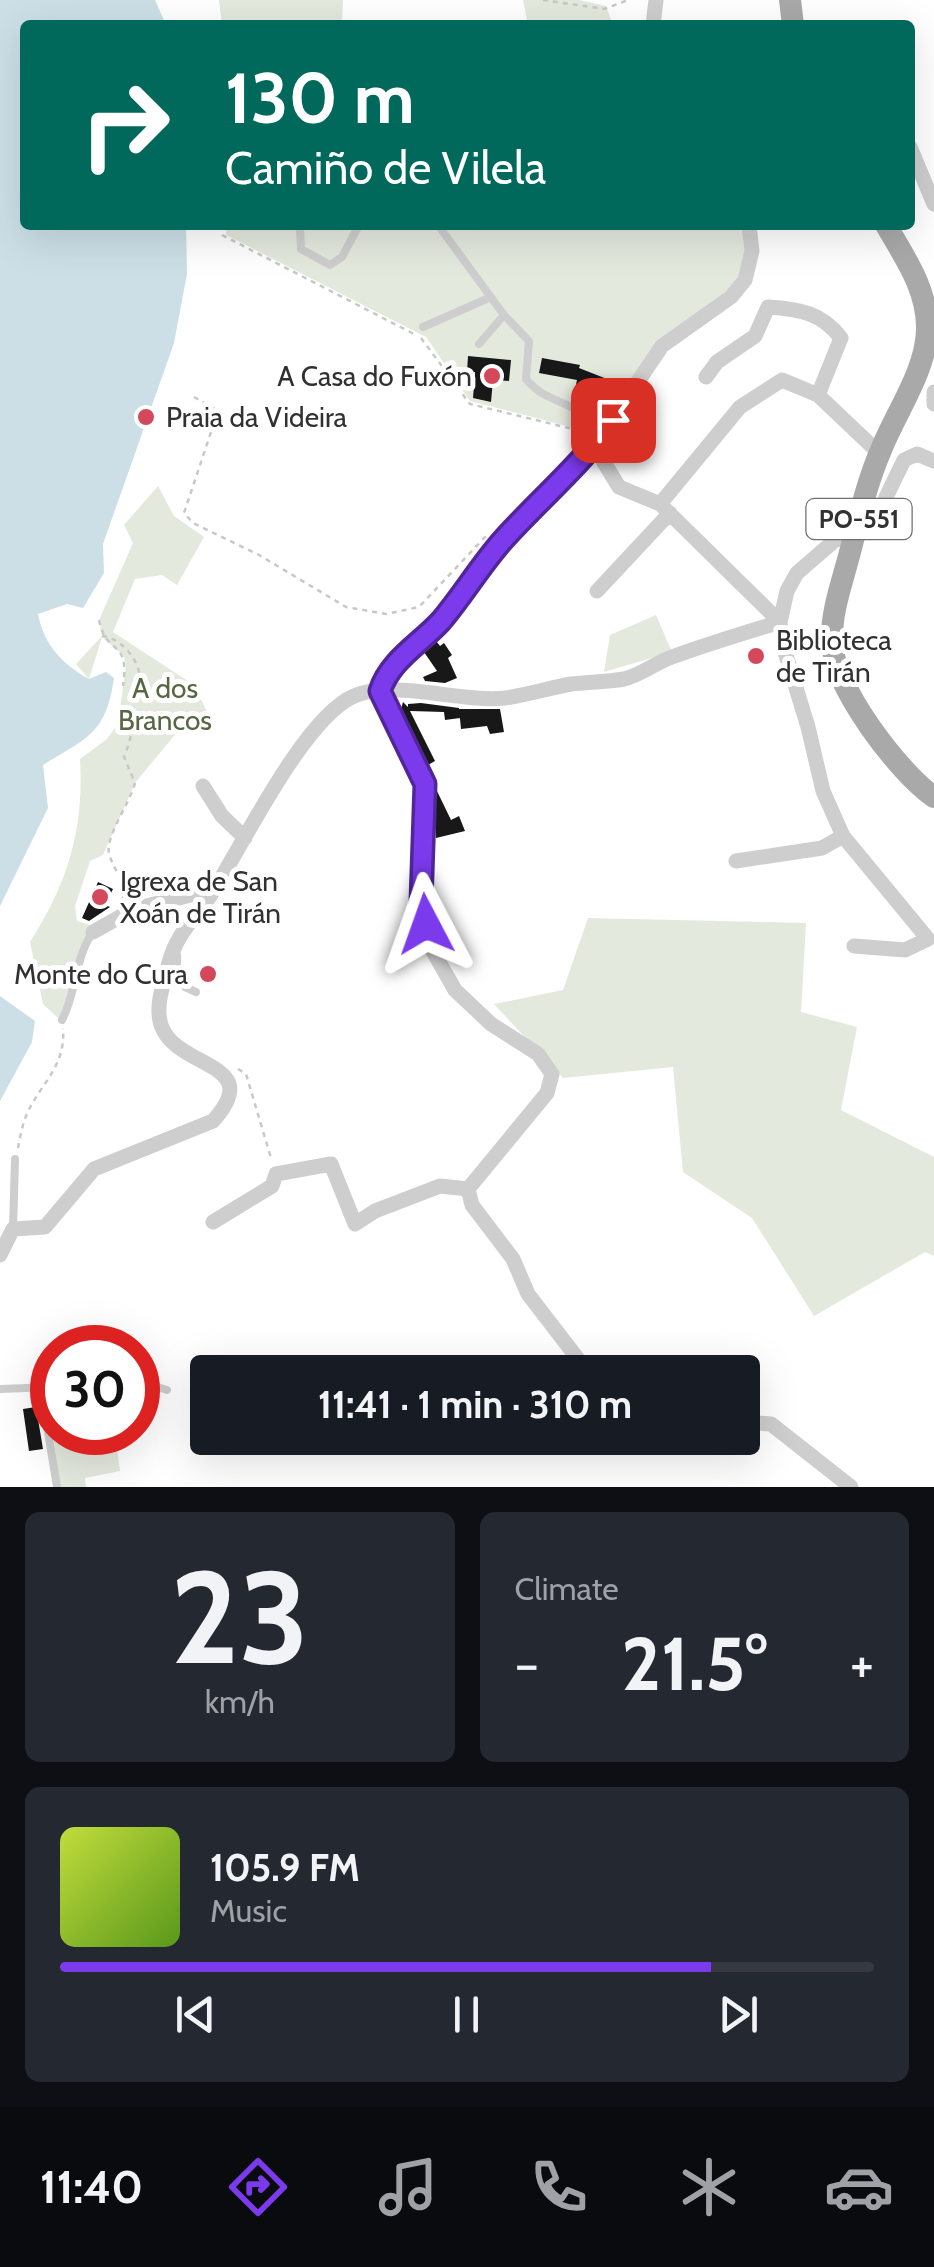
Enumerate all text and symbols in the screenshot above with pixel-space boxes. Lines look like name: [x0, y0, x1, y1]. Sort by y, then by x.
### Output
text: 130 m: [225, 55, 415, 141]
icon: right: [60, 60, 190, 190]
text: Camiño de Vilela: [225, 141, 546, 195]
place label: A Casa do Fuxón: [277, 359, 472, 393]
marker: A Casa do Fuxón: [481, 365, 503, 387]
pin: [571, 378, 656, 463]
icon: arrive: [586, 393, 641, 448]
place label: Praia da Videira: [166, 400, 348, 434]
marker: Praia da Videira: [135, 406, 157, 428]
road number: PO-551: [806, 499, 912, 539]
place label: Biblioteca de Tirán: [776, 623, 892, 689]
marker: Biblioteca de Tirán: [745, 645, 767, 667]
park label: A dos Brancos: [118, 671, 212, 737]
place label: Igrexa de San Xoán de Tirán: [120, 864, 281, 930]
position arrow: [374, 872, 478, 976]
marker: Igrexa de San Xoán de Tirán: [89, 886, 111, 908]
place label: Monte do Cura: [14, 957, 189, 991]
marker: Monte do Cura: [197, 963, 219, 985]
speed limit sign: 30: [30, 1325, 160, 1455]
text: 11:41 · 1 min · 310 m: [318, 1381, 632, 1428]
text: 23: [170, 1538, 309, 1696]
text: Climate: [515, 1569, 619, 1608]
text: 21.5°: [621, 1618, 767, 1709]
text: −: [515, 1630, 539, 1697]
text: +: [850, 1630, 874, 1697]
text: km/h: [205, 1682, 275, 1721]
text: 105.9 FM: [210, 1844, 360, 1891]
text: Music: [210, 1891, 287, 1930]
icon: previous: [168, 1987, 223, 2042]
icon: pause: [439, 1987, 494, 2042]
icon: next: [711, 1987, 766, 2042]
icon: directions: [223, 2152, 293, 2222]
icon: music: [373, 2152, 443, 2222]
icon: phone: [524, 2152, 594, 2222]
icon: climate: [674, 2152, 744, 2222]
icon: car: [824, 2152, 894, 2222]
text: 11:40: [40, 2160, 143, 2214]

